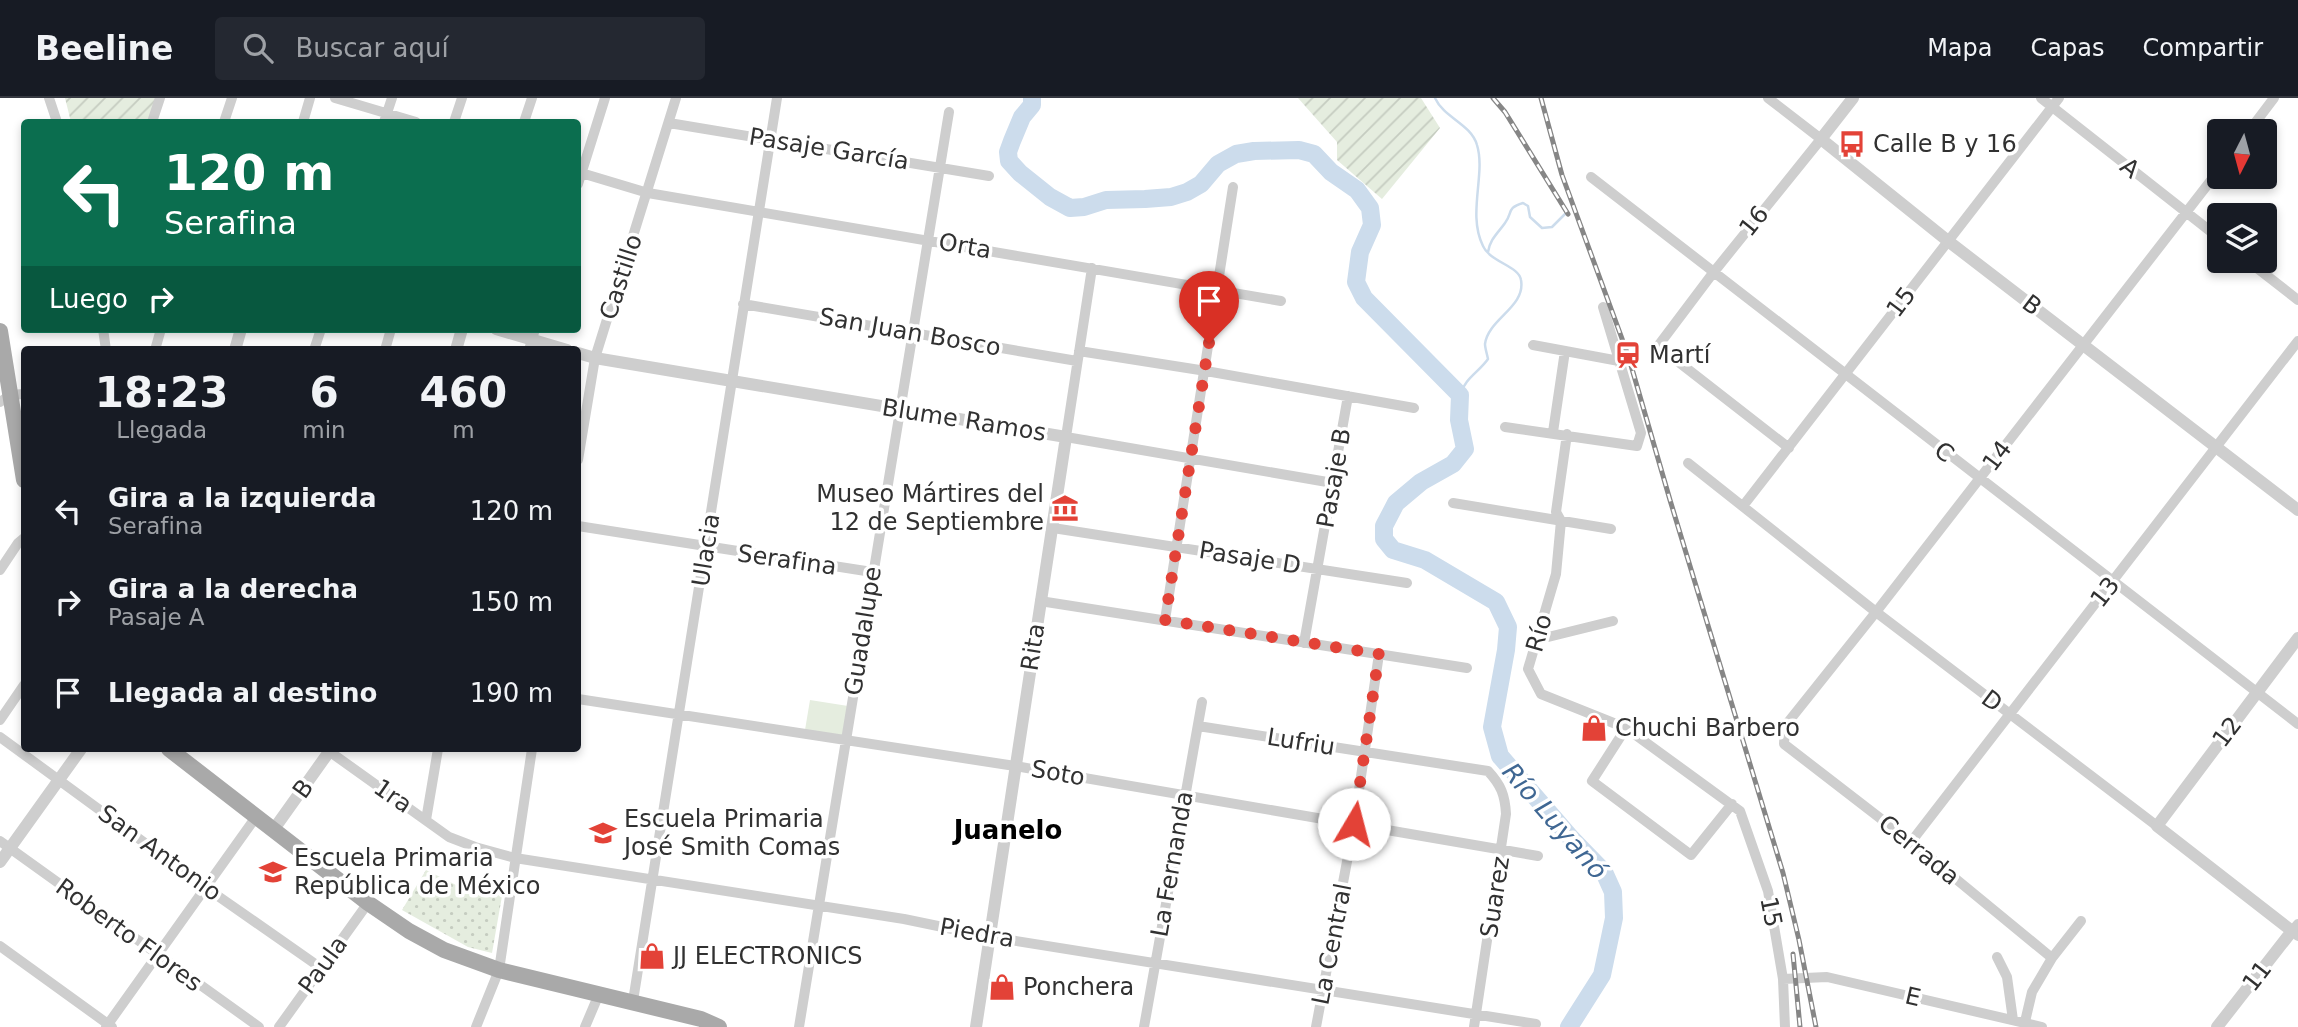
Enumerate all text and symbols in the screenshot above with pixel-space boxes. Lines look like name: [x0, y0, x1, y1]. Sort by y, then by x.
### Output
search box: [215, 17, 705, 80]
text: Beeline: [35, 29, 173, 68]
icon: search: [239, 29, 277, 67]
text: Buscar aquí: [295, 33, 449, 63]
text: Mapa: [1927, 34, 1993, 62]
text: Capas: [2031, 34, 2104, 62]
text: Compartir: [2142, 34, 2263, 62]
north arrow: [2207, 119, 2277, 189]
map controls: [2207, 119, 2277, 273]
street label: Pasaje García: [747, 123, 911, 175]
bus stop icon: Calle B y 16: [1837, 129, 1867, 159]
place label: Calle B y 16: [1873, 130, 2017, 158]
text: 120 m: [164, 145, 334, 202]
icon: left: [49, 147, 140, 238]
street label: A: [2115, 152, 2146, 184]
street label: 16: [1734, 200, 1774, 242]
button: layers: [2207, 203, 2277, 273]
text: Serafina: [164, 204, 297, 242]
street label: Orta: [937, 228, 993, 264]
street label: Castillo: [594, 231, 648, 323]
pin: [1179, 271, 1239, 343]
icon: right: [142, 280, 180, 318]
street label: 15: [1881, 281, 1921, 323]
icon: arrive: [1190, 282, 1228, 320]
text: Luego: [49, 284, 128, 314]
street label: B: [2017, 289, 2047, 321]
street label: San Juan Bosco: [817, 302, 1003, 362]
station icon: Martí: [1613, 340, 1643, 370]
place label: Martí: [1649, 341, 1712, 369]
text: 18:23: [95, 368, 229, 417]
text: 6: [309, 368, 339, 417]
text: 460: [420, 368, 507, 417]
street label: Blume Ramos: [880, 393, 1048, 447]
text: Llegada: [116, 417, 207, 443]
text: min: [302, 417, 346, 443]
text: m: [452, 417, 475, 443]
street label: Pasaje B: [1311, 426, 1357, 530]
street label: 14: [1977, 435, 2017, 477]
street label: C: [1929, 436, 1959, 468]
place label: Museo Mártires del 12 de Septiembre: [816, 480, 1044, 536]
text: Gira a la izquierda: [108, 483, 376, 513]
icon: left: [49, 492, 87, 530]
museum icon: Museo Mártires del 12 de Septiembre: [1050, 493, 1080, 523]
text: 120 m: [470, 496, 553, 526]
street label: Ulacia: [686, 512, 726, 588]
text: Serafina: [108, 513, 203, 539]
street label: Pasaje D: [1197, 536, 1303, 580]
street label: Serafina: [736, 539, 838, 581]
street label: Guadalupe: [839, 564, 887, 698]
street label: 13: [2085, 571, 2125, 613]
text: Gira a la derecha: [108, 574, 358, 604]
icon: right: [49, 583, 87, 621]
text: 150 m: [470, 587, 553, 617]
text: Pasaje A: [108, 604, 205, 630]
street label: Río: [1520, 611, 1558, 655]
street label: Rita: [1015, 621, 1051, 673]
icon: arrive: [49, 674, 87, 712]
text: Llegada al destino: [108, 678, 377, 708]
text: 190 m: [470, 678, 553, 708]
street label: D: [1976, 684, 2008, 718]
street label: 12: [2207, 711, 2247, 753]
shop icon: Chuchi Barbero: [1579, 713, 1609, 743]
place label: Chuchi Barbero: [1615, 714, 1800, 742]
street label: Lufriu: [1265, 723, 1337, 761]
street label: Soto: [1029, 755, 1087, 791]
water label: Río Luyanó: [1496, 757, 1614, 885]
street label: 1ra: [369, 773, 417, 819]
street label: B: [287, 774, 319, 804]
position arrow: [1317, 787, 1391, 861]
street label: La Fernanda: [1145, 789, 1199, 939]
street label: San Antonio: [93, 799, 227, 907]
place label: Escuela Primaria José Smith Comas: [622, 805, 840, 861]
street label: Cerrada: [1873, 809, 1965, 891]
district label: Juanelo: [952, 815, 1062, 845]
school or university icon: Escuela Primaria José Smith Comas: [588, 818, 618, 848]
place label: Escuela Primaria República de México: [294, 844, 540, 900]
street label: Suarez: [1475, 854, 1515, 940]
school or university icon: Escuela Primaria República de México: [258, 857, 288, 887]
street label: Roberto Flores: [51, 873, 207, 997]
street label: La Central: [1307, 881, 1357, 1007]
street label: 15: [1754, 894, 1788, 930]
street label: Piedra: [938, 913, 1016, 953]
street label: Paula: [293, 931, 353, 999]
shop icon: JJ ELECTRONICS: [637, 941, 667, 971]
place label: JJ ELECTRONICS: [671, 942, 863, 970]
street label: 11: [2237, 955, 2277, 997]
shop icon: Ponchera: [987, 972, 1017, 1002]
place label: Ponchera: [1023, 973, 1134, 1001]
street label: E: [1902, 982, 1924, 1012]

